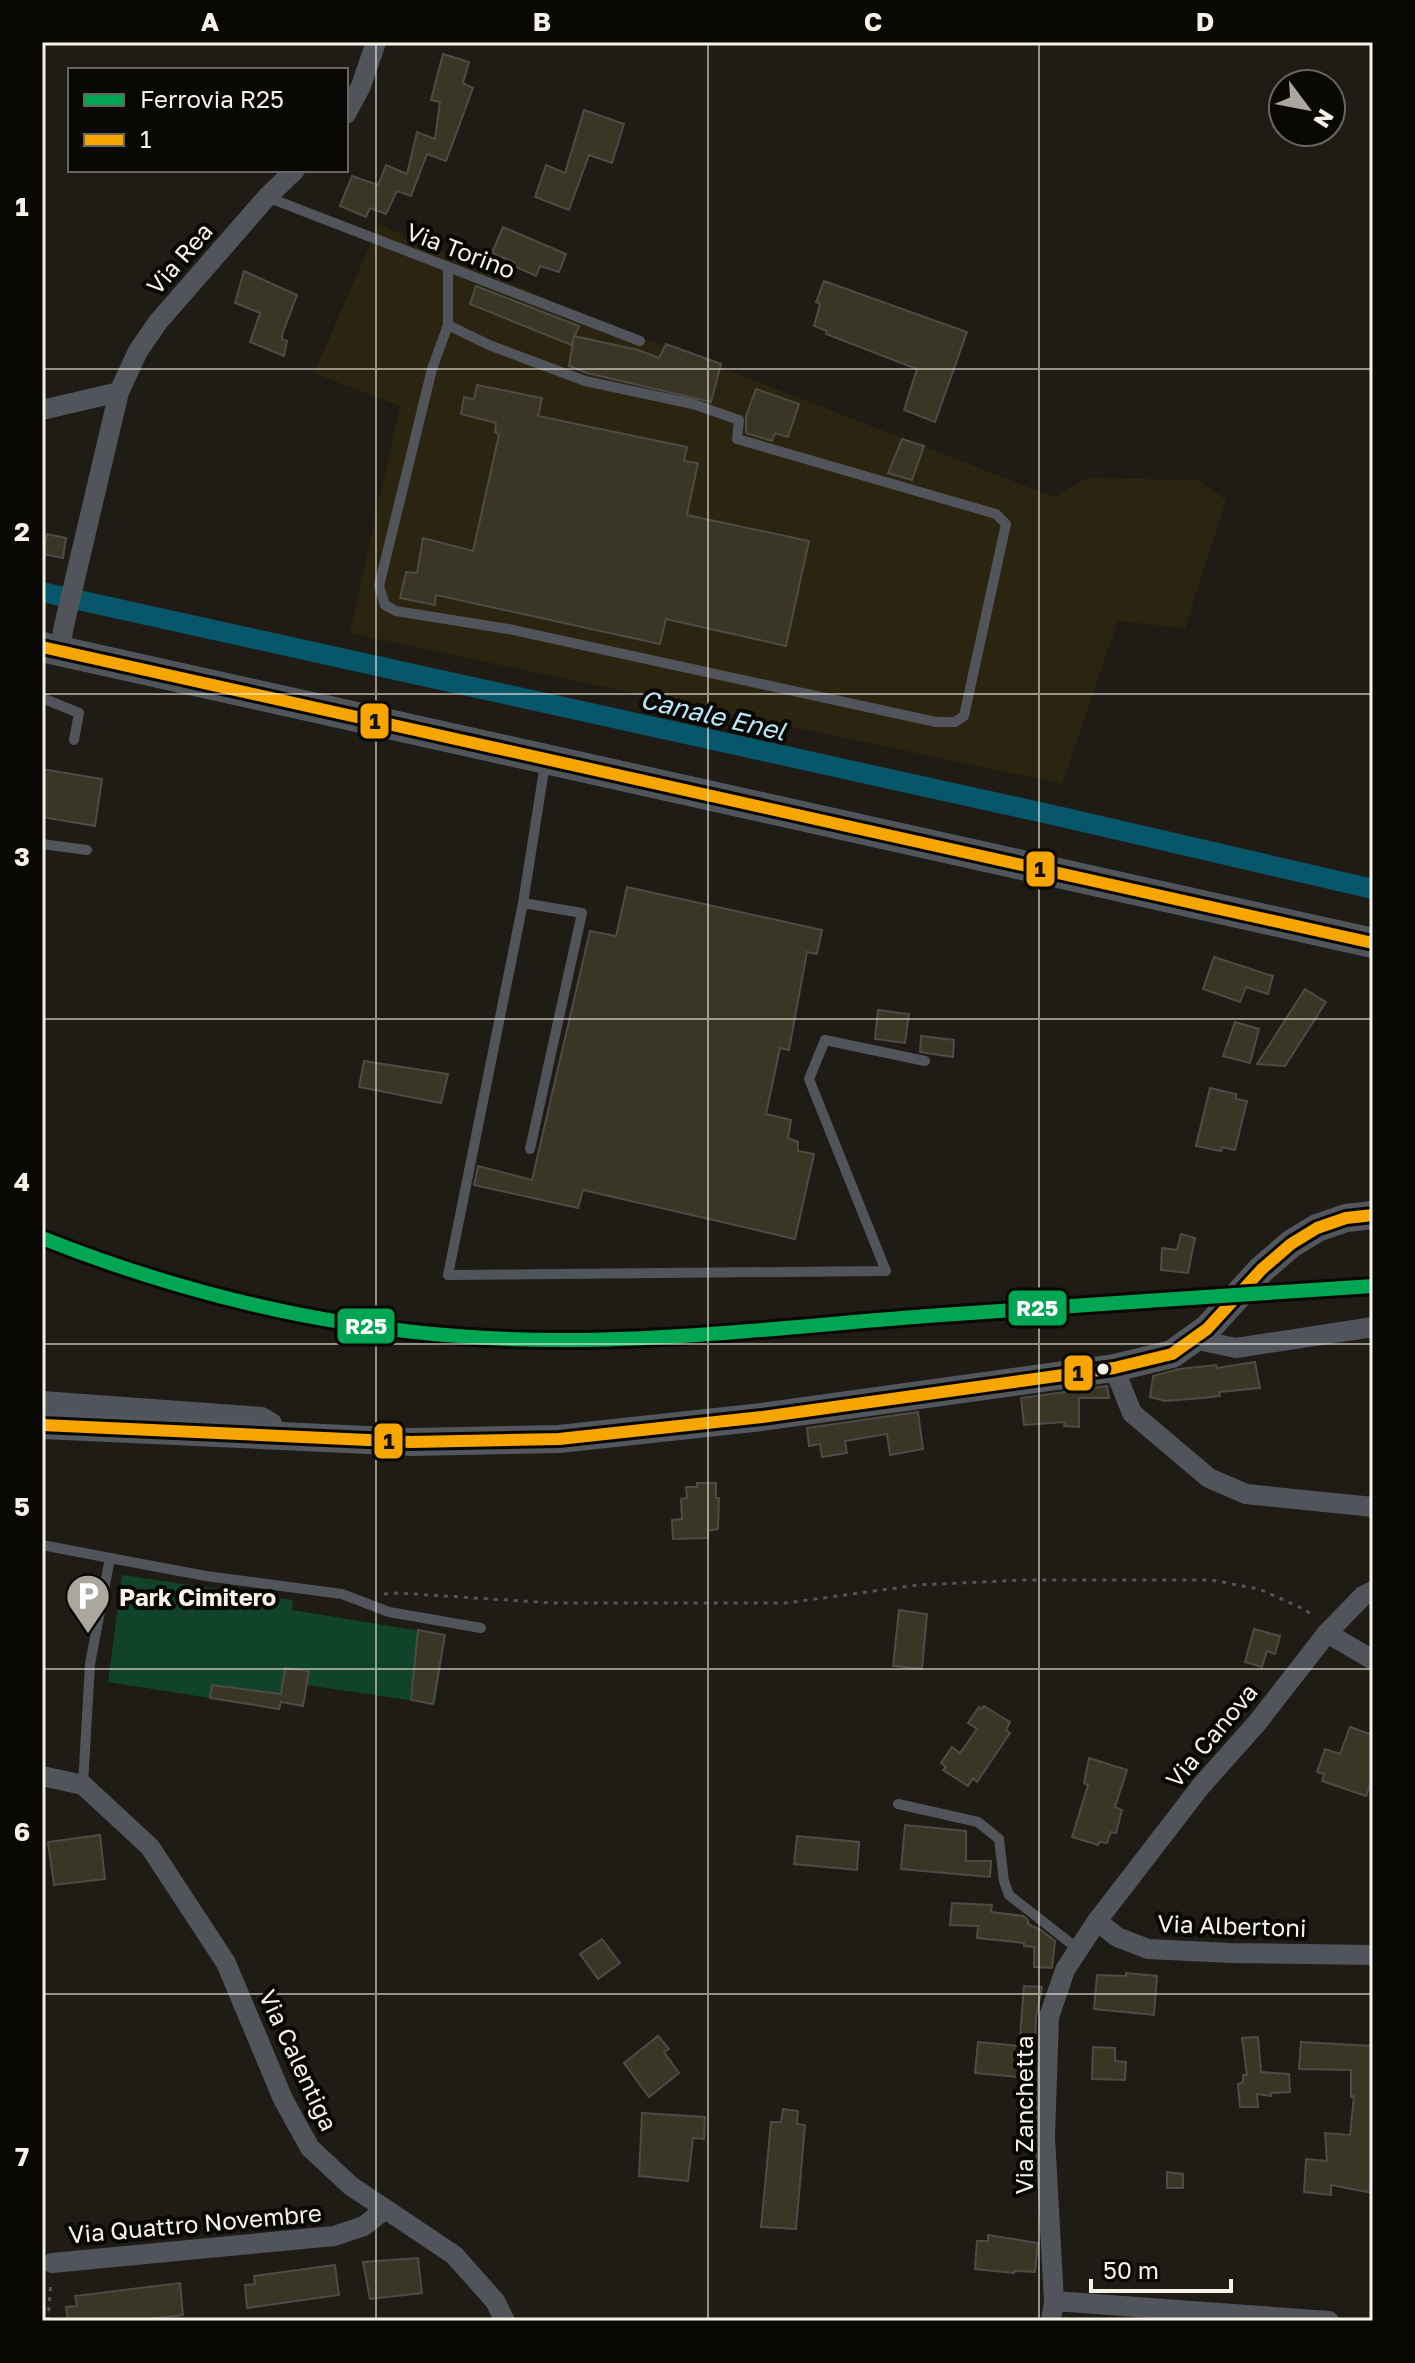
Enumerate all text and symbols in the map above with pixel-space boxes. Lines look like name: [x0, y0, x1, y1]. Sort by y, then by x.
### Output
text: A: [201, 6, 220, 37]
text: B: [533, 6, 551, 37]
text: C: [864, 6, 882, 37]
text: D: [1196, 6, 1214, 37]
legend: [68, 68, 348, 172]
north arrow: [1267, 68, 1347, 148]
text: Ferrovia R25: [140, 84, 284, 113]
text: N: [1309, 105, 1340, 133]
text: 1: [140, 124, 152, 153]
text: 1: [15, 191, 29, 222]
street label: Via Rea: [140, 216, 218, 300]
street label: Via Torino: [403, 216, 519, 284]
text: 2: [14, 516, 30, 547]
water label: Canale Enel: [637, 683, 790, 747]
line badge: 1: [359, 702, 390, 740]
text: 1: [369, 707, 381, 734]
text: 3: [14, 841, 30, 872]
line badge: 1: [1025, 850, 1056, 888]
text: 1: [1034, 855, 1046, 882]
text: 4: [14, 1166, 30, 1197]
line badge: R25: [1007, 1289, 1068, 1327]
text: R25: [1016, 1294, 1058, 1321]
line badge: R25: [336, 1307, 396, 1345]
text: R25: [345, 1312, 387, 1339]
line badge: 1: [1063, 1354, 1094, 1392]
text: 1: [1072, 1359, 1084, 1386]
unlabelled marker: [1095, 1361, 1111, 1377]
line badge: 1: [373, 1422, 404, 1460]
text: 1: [383, 1427, 395, 1454]
text: 5: [14, 1491, 30, 1522]
parking icon: Park Cimitero: [64, 1572, 112, 1635]
place label: Park Cimitero: [119, 1582, 276, 1611]
street label: Via Canova: [1159, 1677, 1263, 1793]
text: 6: [14, 1816, 30, 1847]
street label: Via Albertoni: [1157, 1908, 1307, 1942]
street label: Via Calentiga: [254, 1985, 344, 2135]
street label: Via Zanchetta: [1009, 2035, 1038, 2195]
text: 7: [15, 2141, 29, 2172]
street label: Via Quattro Novembre: [67, 2197, 323, 2249]
scale bar: [1091, 2243, 1231, 2293]
text: 50 m: [1103, 2255, 1159, 2284]

